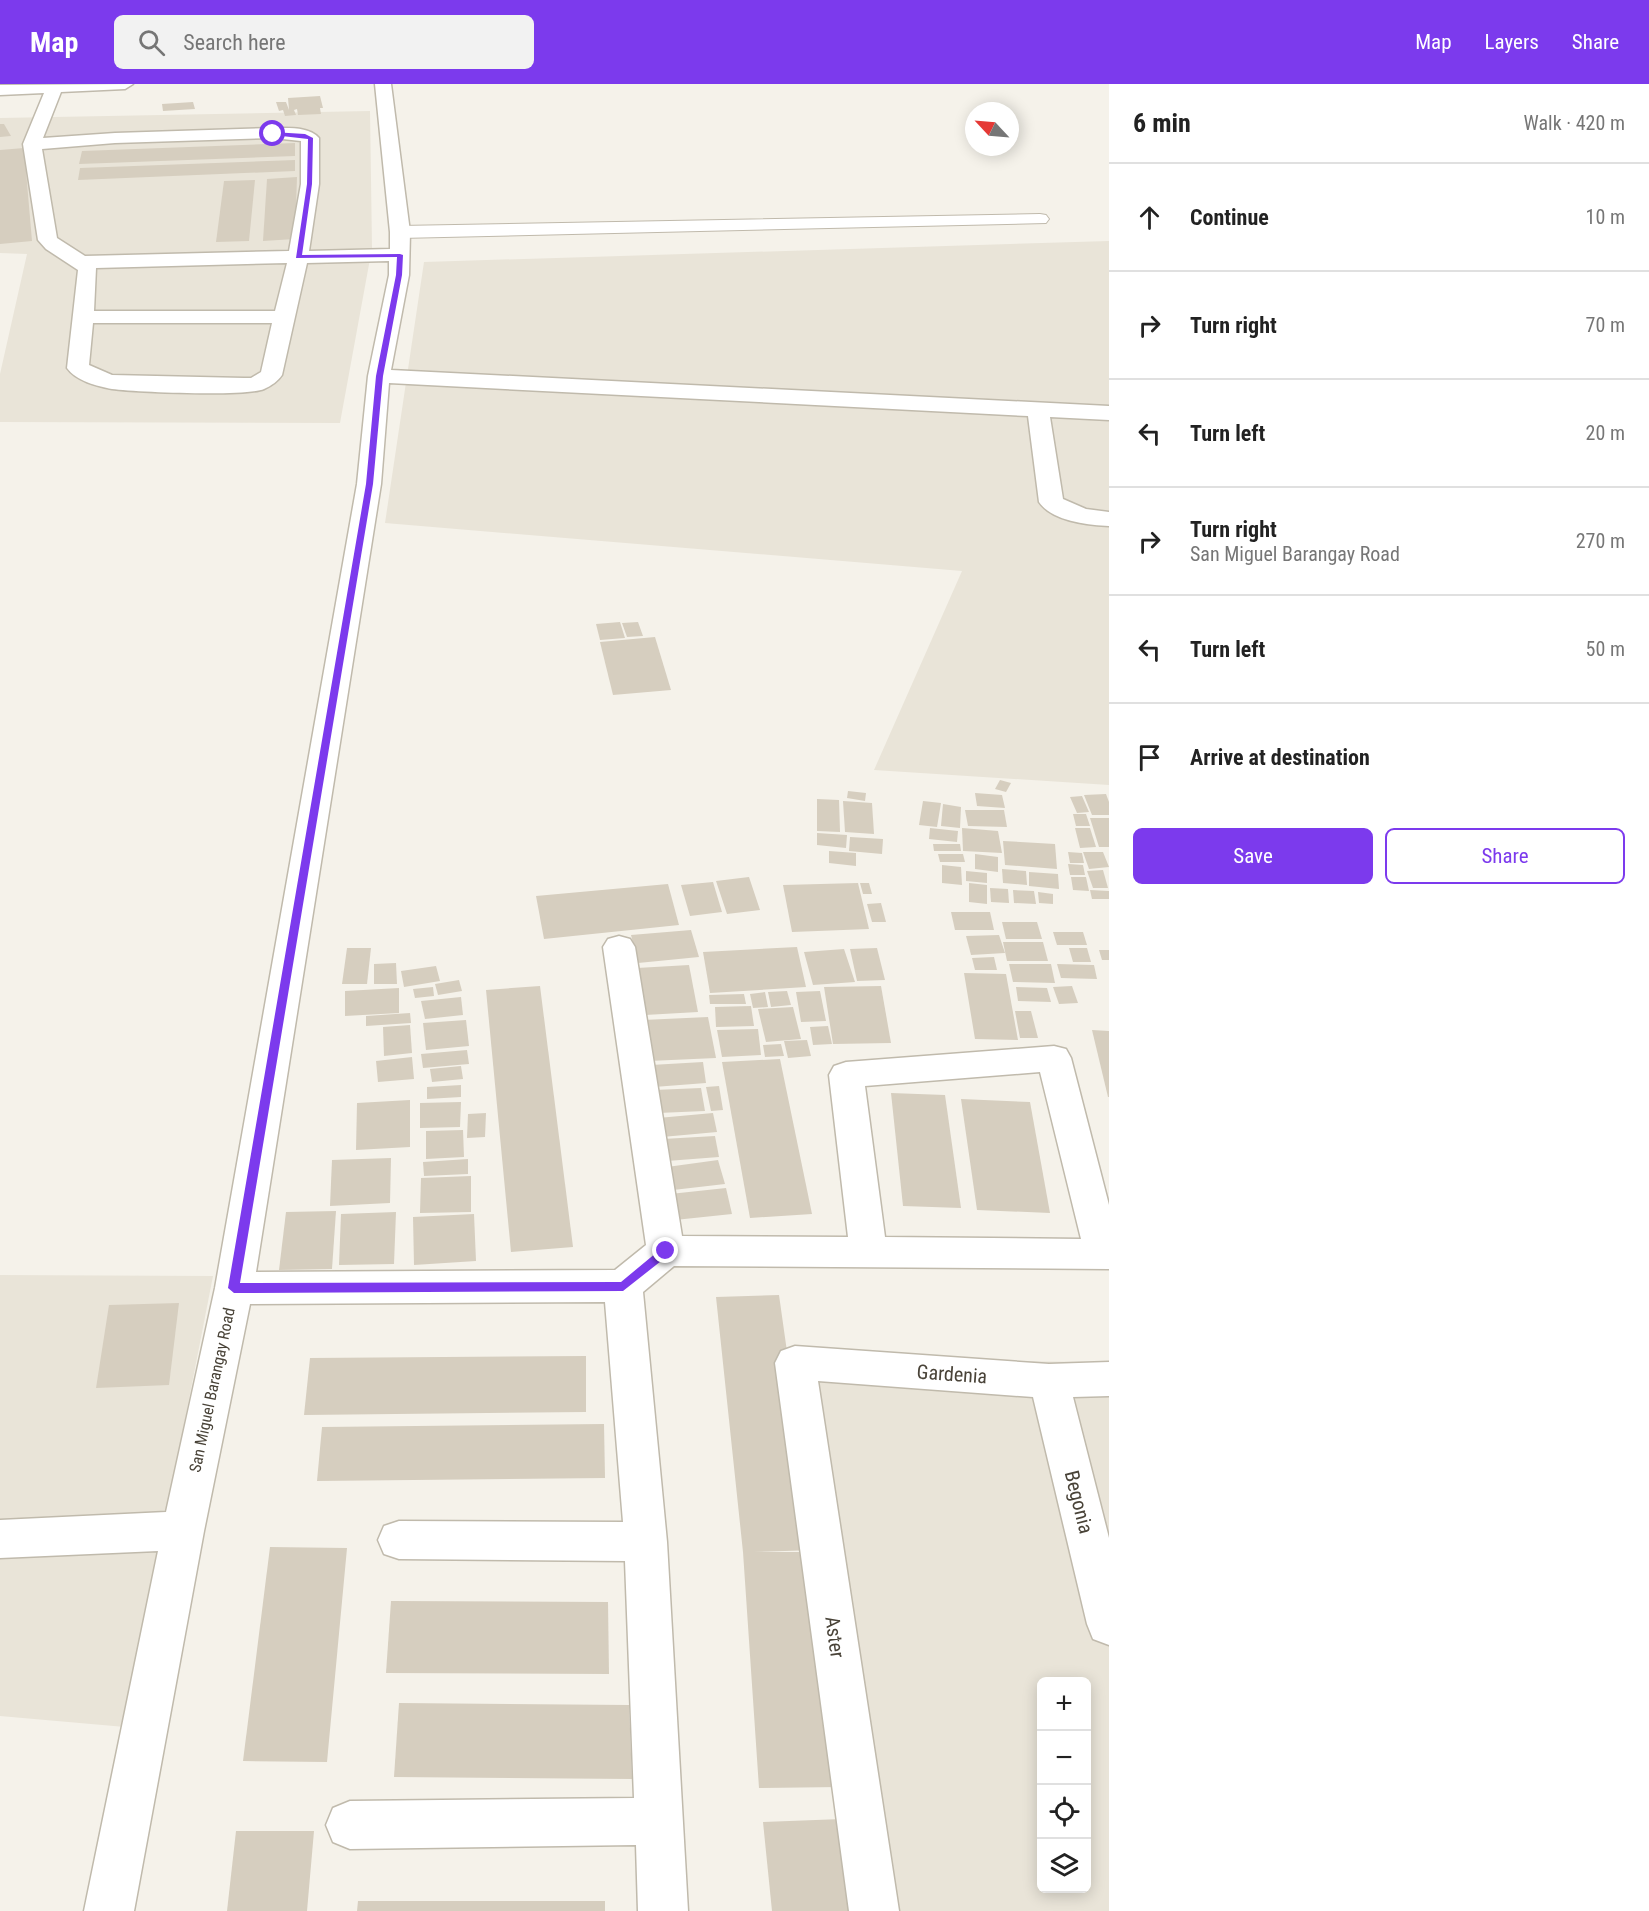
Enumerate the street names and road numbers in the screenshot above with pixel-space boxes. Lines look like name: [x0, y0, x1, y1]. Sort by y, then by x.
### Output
street label: San Miguel Barangay Road: [185, 1306, 239, 1474]
street label: Gardenia: [916, 1360, 988, 1388]
street label: Begonia: [1060, 1468, 1098, 1536]
street label: Aster: [820, 1615, 850, 1659]

